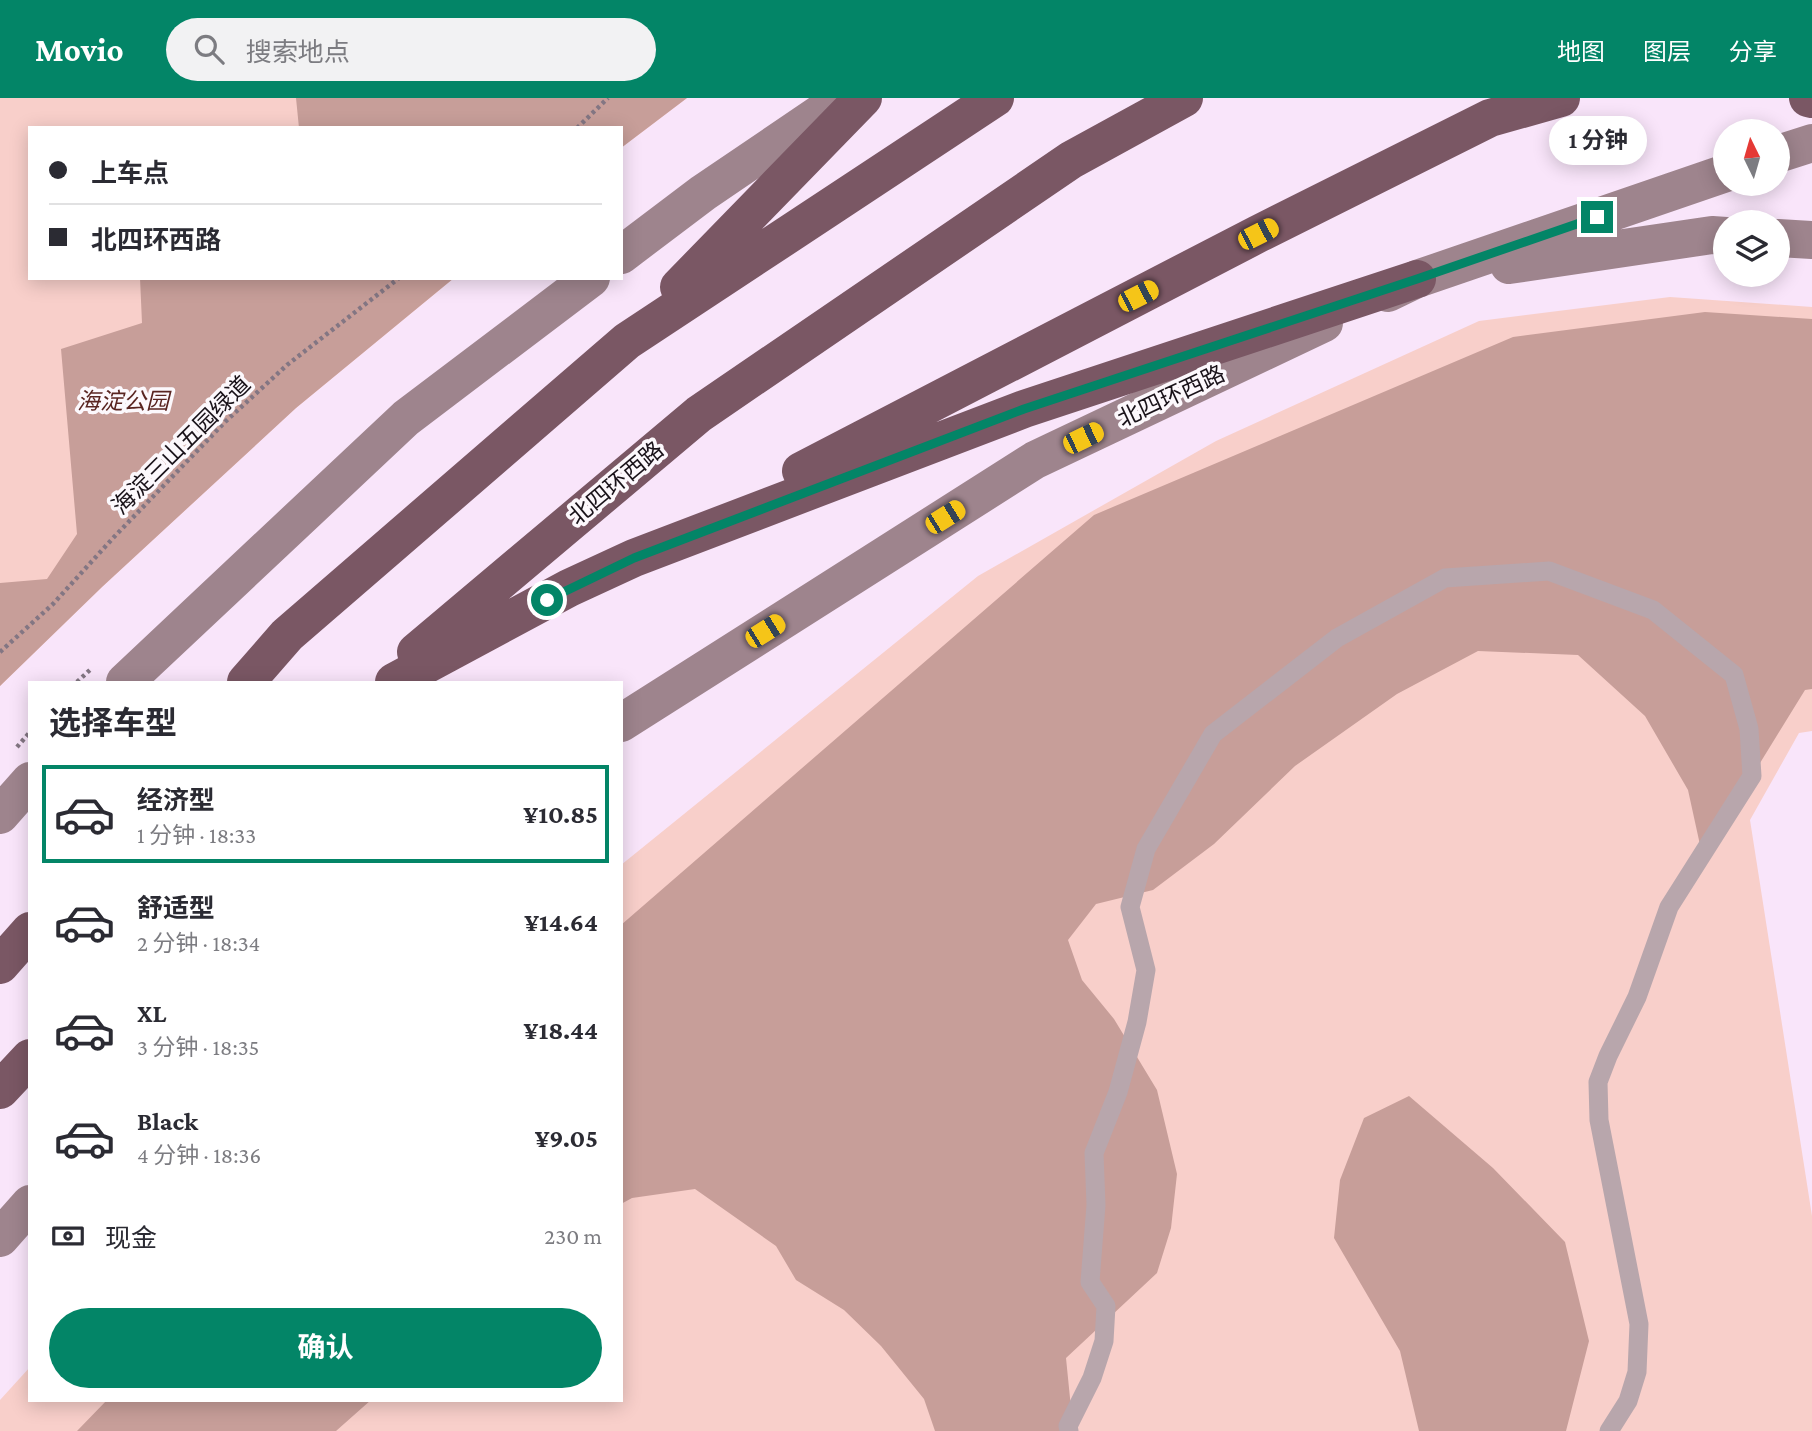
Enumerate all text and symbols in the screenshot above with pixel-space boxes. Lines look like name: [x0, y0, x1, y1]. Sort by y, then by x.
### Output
search box: [166, 18, 656, 81]
icon: search: [190, 30, 228, 68]
text: Movio: [35, 31, 124, 68]
text: 搜索地点: [246, 38, 350, 67]
text: 地图: [1557, 38, 1605, 65]
text: 图层: [1643, 38, 1691, 65]
text: 分享: [1729, 38, 1777, 65]
callout: 1 分钟: [1548, 116, 1646, 164]
north arrow: [1713, 119, 1790, 196]
map controls: [1713, 119, 1790, 287]
text: 1 分钟: [1568, 127, 1628, 153]
text: 上车点: [91, 159, 169, 188]
route end: [1581, 201, 1613, 233]
button: layers: [1713, 210, 1790, 287]
car: [1235, 215, 1282, 253]
text: 北四环西路: [91, 226, 221, 255]
car: [1115, 277, 1162, 315]
street label: 北四环西路: [1113, 360, 1229, 432]
street label: 海淀三山五园绿道: [107, 371, 255, 519]
park label: 海淀公园: [77, 388, 172, 414]
car: [1060, 419, 1107, 457]
street label: 北四环西路: [564, 436, 668, 530]
car: [922, 497, 969, 537]
route start: [531, 584, 563, 616]
car: [742, 611, 789, 651]
text: 选择车型: [49, 705, 177, 741]
icon: car: [53, 783, 116, 846]
text: 经济型: [137, 786, 215, 815]
text: ¥10.85: [523, 800, 598, 829]
text: 1 分钟 · 18:33: [137, 822, 256, 848]
icon: car: [53, 891, 116, 954]
text: 舒适型: [137, 894, 215, 923]
text: ¥14.64: [524, 908, 598, 937]
text: 2 分钟 · 18:34: [137, 930, 260, 956]
icon: car: [53, 999, 116, 1062]
text: XL: [137, 999, 166, 1028]
text: ¥18.44: [524, 1016, 598, 1045]
text: 3 分钟 · 18:35: [137, 1034, 259, 1060]
icon: car: [53, 1107, 116, 1170]
text: Black: [137, 1107, 198, 1136]
text: ¥9.05: [535, 1124, 598, 1153]
text: 4 分钟 · 18:36: [137, 1142, 261, 1168]
icon: cash: [49, 1217, 87, 1255]
text: 230 m: [544, 1223, 602, 1249]
text: 现金: [105, 1224, 157, 1253]
button: 确认: [49, 1308, 602, 1388]

